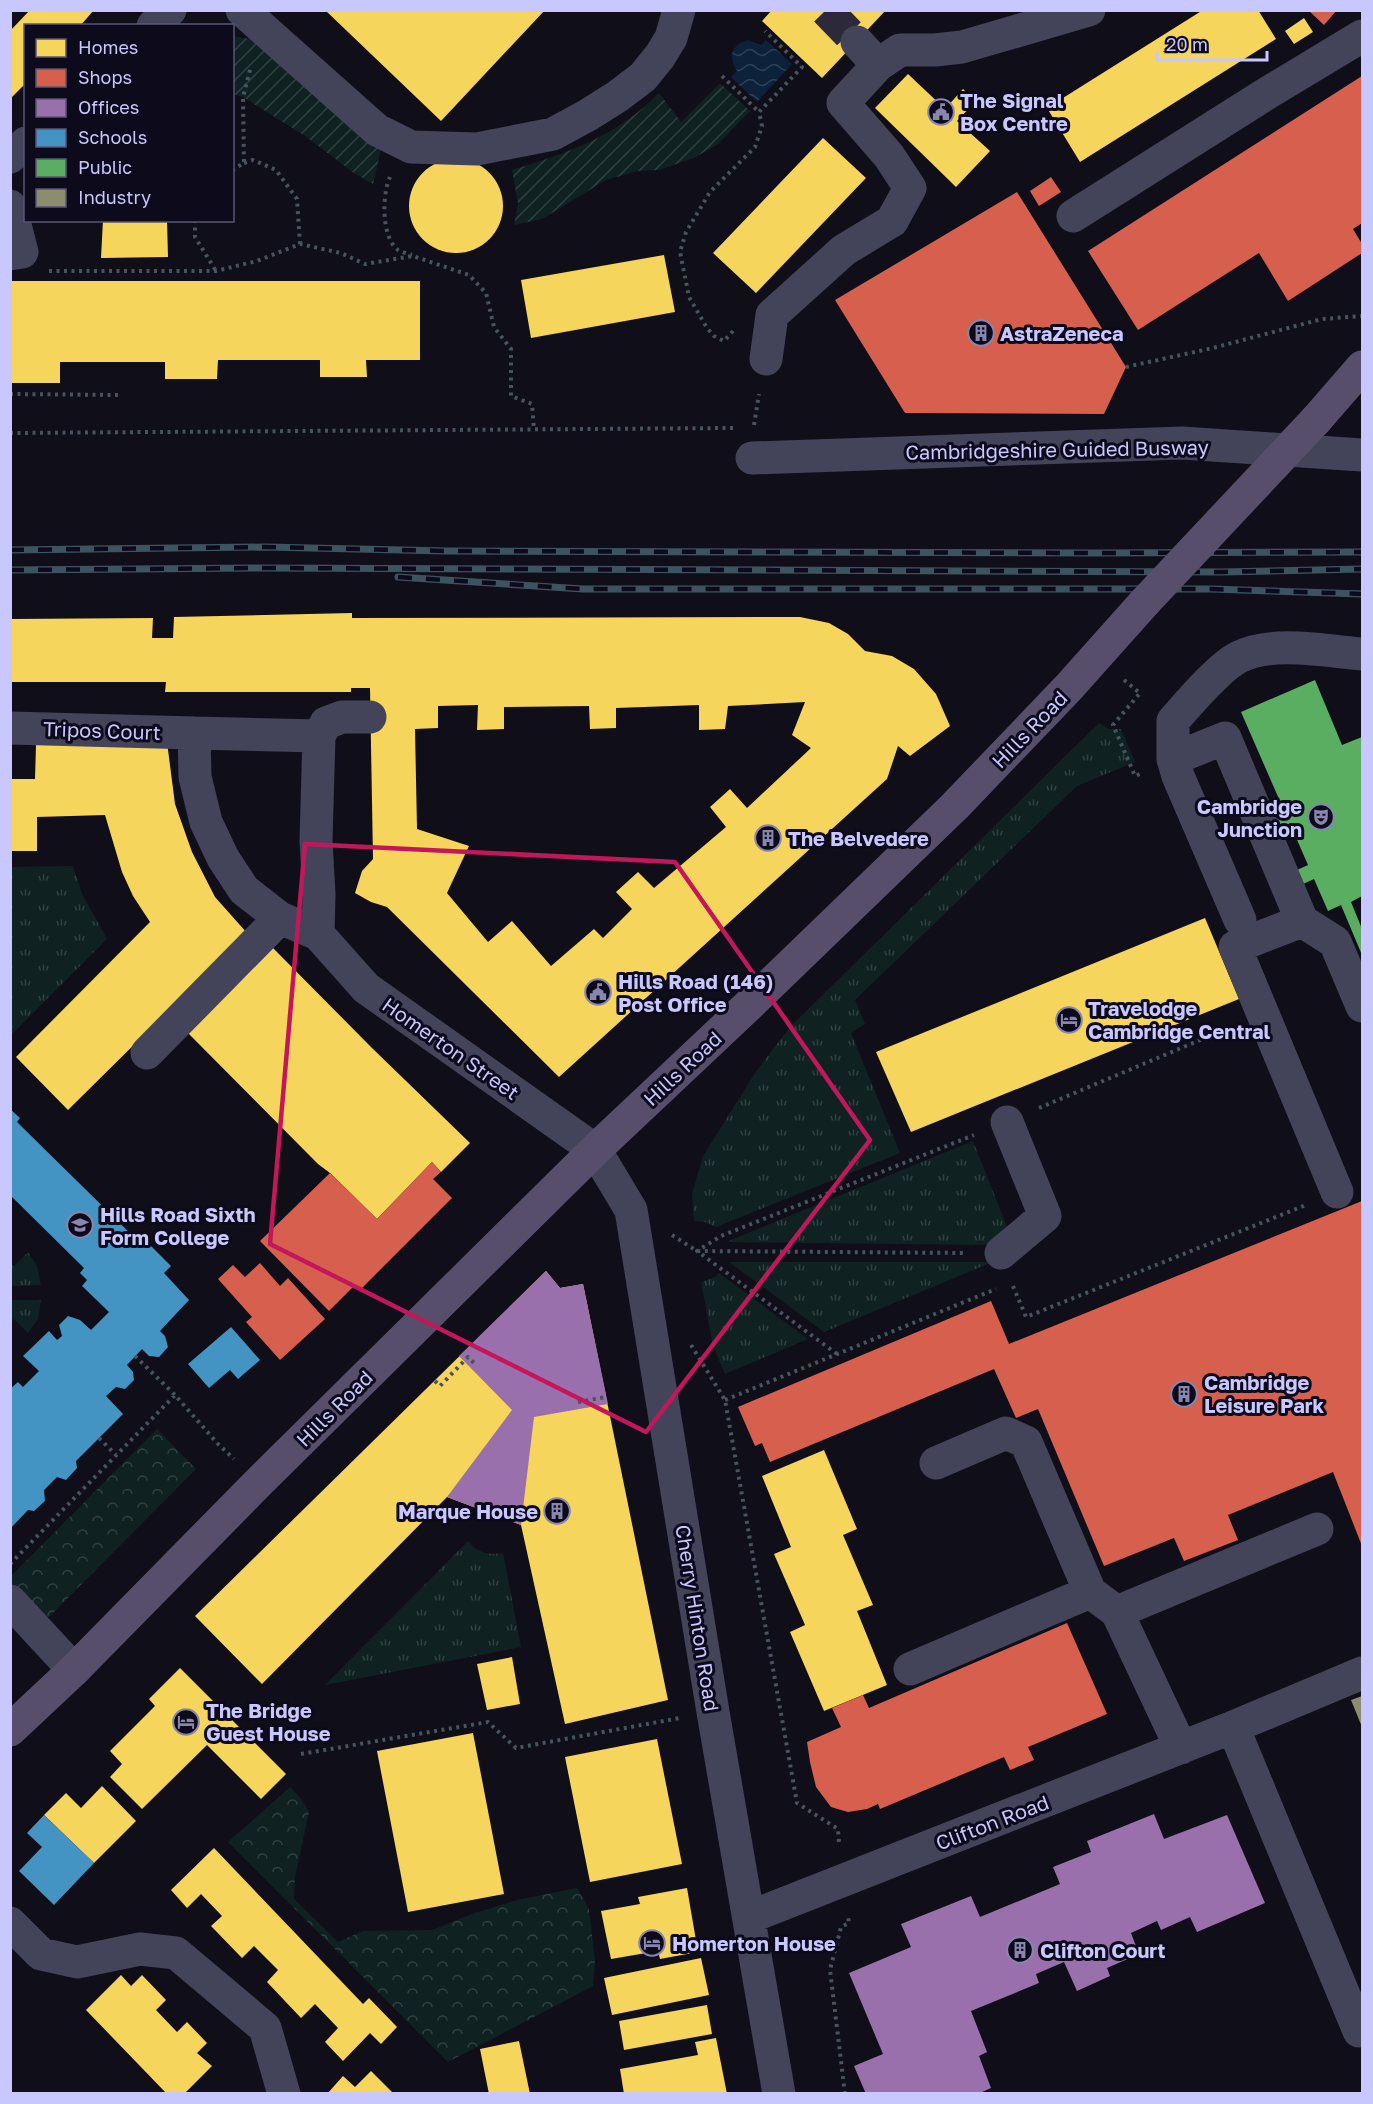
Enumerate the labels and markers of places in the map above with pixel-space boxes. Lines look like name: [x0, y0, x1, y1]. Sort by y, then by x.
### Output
place label: The Signal Box Centre: [960, 88, 1068, 135]
public building icon: The Signal Box Centre: [926, 97, 956, 127]
building icon: AstraZeneca: [966, 318, 996, 348]
place label: AstraZeneca: [1000, 321, 1124, 345]
place label: Cambridge Junction: [1197, 794, 1302, 841]
theatre icon: Cambridge Junction: [1306, 802, 1336, 832]
building icon: The Belvedere: [753, 823, 783, 853]
place label: The Belvedere: [788, 826, 929, 850]
place label: Hills Road (146) Post Office: [618, 969, 773, 1016]
public building icon: Hills Road (146) Post Office: [583, 977, 613, 1007]
place label: Travelodge Cambridge Central: [1088, 996, 1270, 1043]
hotel icon: Travelodge Cambridge Central: [1054, 1005, 1084, 1035]
place label: Hills Road Sixth Form College: [100, 1202, 256, 1249]
school or university icon: Hills Road Sixth Form College: [65, 1210, 95, 1240]
place label: Cambridge Leisure Park: [1204, 1370, 1325, 1417]
building icon: Cambridge Leisure Park: [1169, 1379, 1199, 1409]
building icon: Marque House: [542, 1496, 572, 1526]
place label: Marque House: [398, 1499, 538, 1523]
place label: The Bridge Guest House: [206, 1698, 331, 1745]
hotel icon: The Bridge Guest House: [171, 1707, 201, 1737]
hotel icon: Homerton House: [637, 1928, 667, 1958]
place label: Homerton House: [672, 1931, 836, 1955]
building icon: Clifton Court: [1005, 1935, 1035, 1965]
place label: Clifton Court: [1040, 1938, 1165, 1962]

